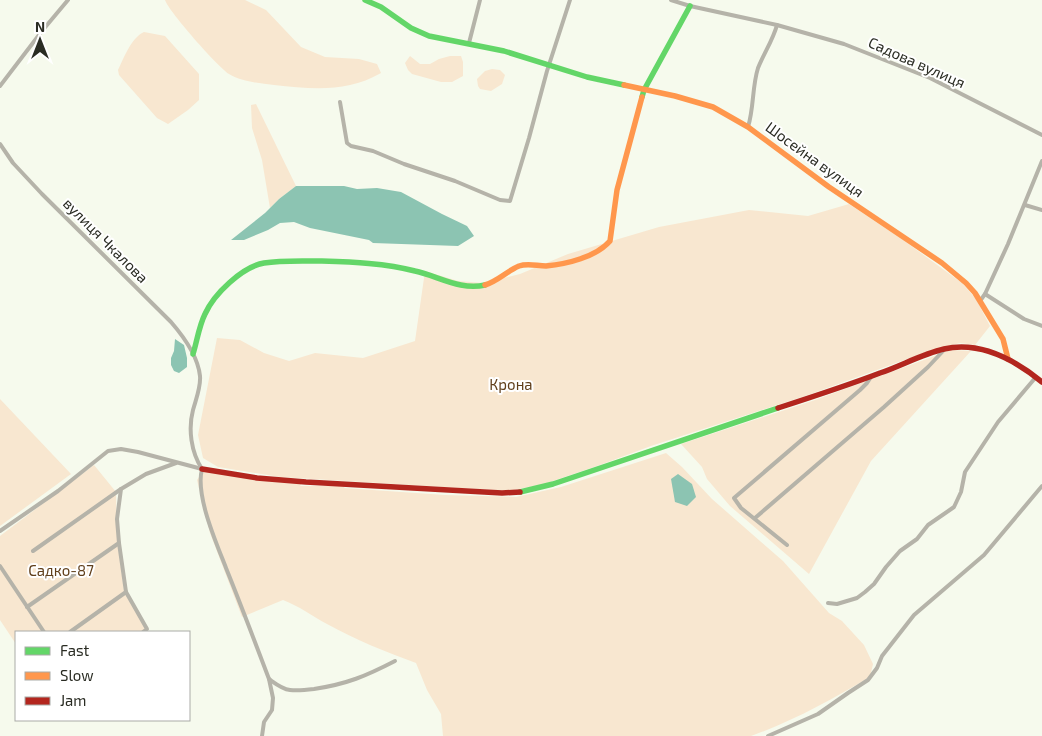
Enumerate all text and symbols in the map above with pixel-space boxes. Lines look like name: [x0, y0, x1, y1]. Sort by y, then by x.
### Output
north arrow: [15, 15, 65, 65]
text: N: [35, 18, 45, 35]
street label: Садова вулиця: [865, 33, 968, 92]
street label: Шосейна вулиця: [762, 117, 868, 201]
street label: вулиця Чкалова: [59, 194, 152, 287]
park label: Крона: [489, 375, 533, 393]
park label: Садко-87: [28, 561, 94, 579]
legend: [15, 631, 190, 721]
text: Fast: [60, 641, 90, 659]
text: Slow: [60, 666, 94, 684]
text: Jam: [60, 691, 86, 709]

